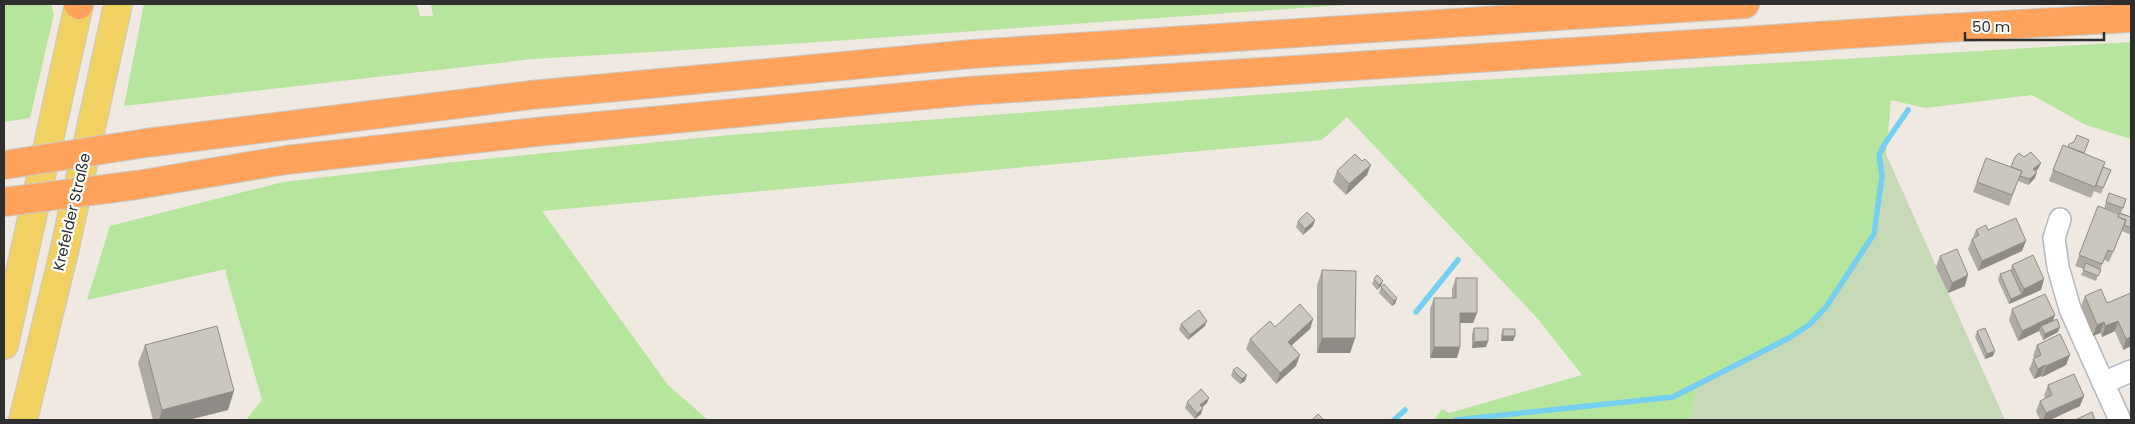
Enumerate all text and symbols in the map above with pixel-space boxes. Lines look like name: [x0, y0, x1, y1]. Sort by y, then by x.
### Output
scale bar: [1965, 10, 2104, 42]
text: 50 m: [1972, 16, 2010, 37]
street label: Krefelder Straße: [48, 151, 95, 273]

